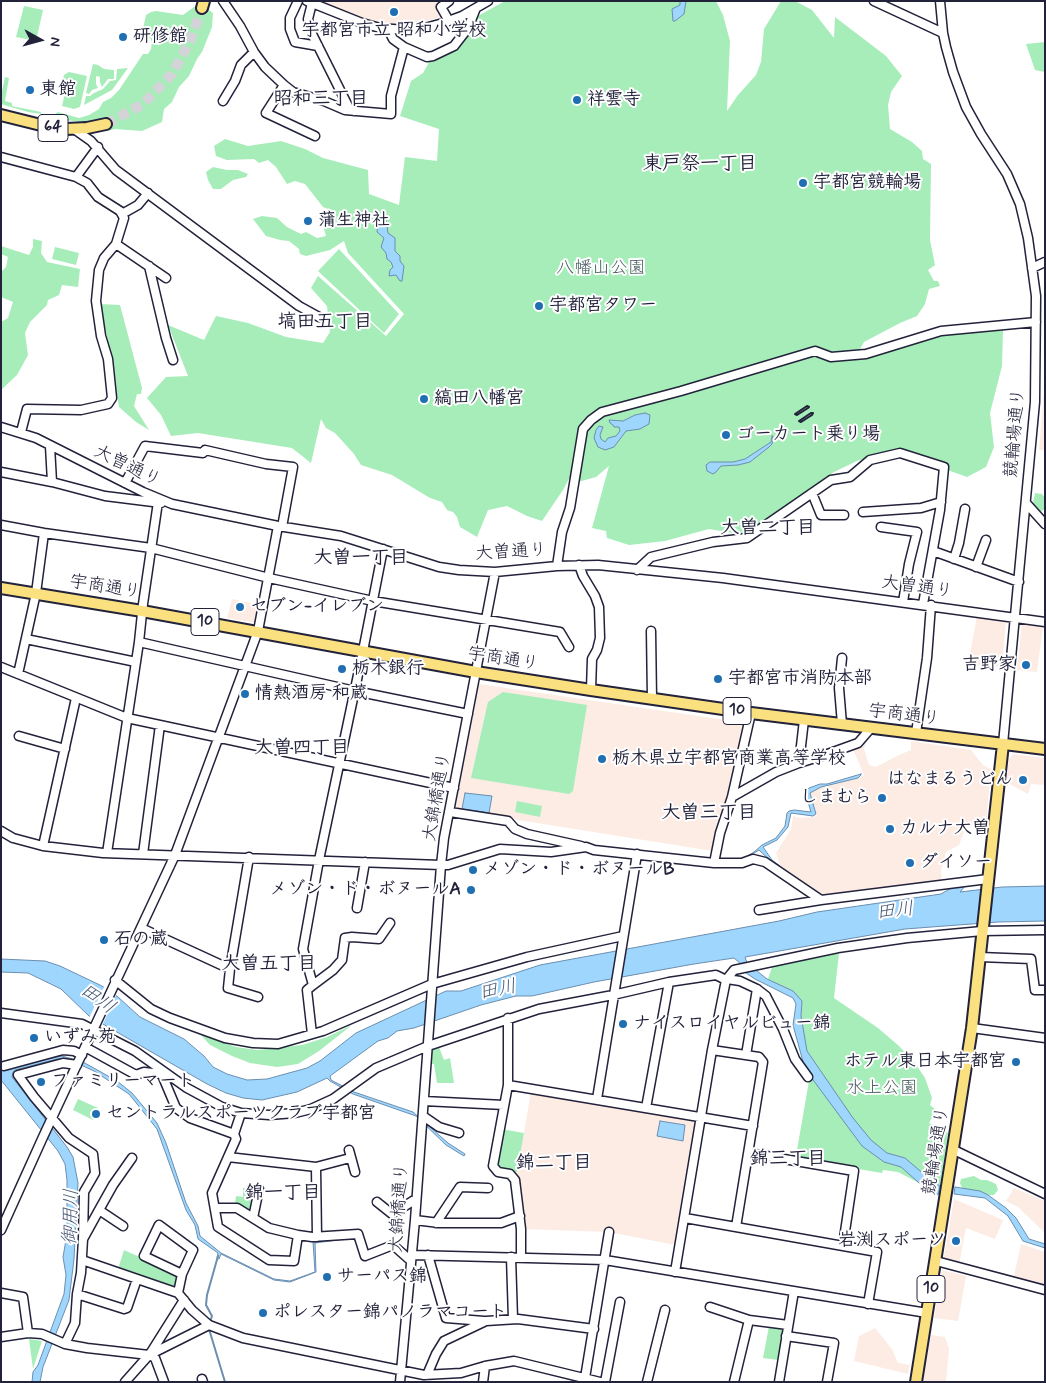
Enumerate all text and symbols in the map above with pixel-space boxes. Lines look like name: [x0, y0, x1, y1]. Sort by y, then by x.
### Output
marker: 宇都宮市立 昭和小学校: [388, 6, 400, 18]
north arrow: [15, 15, 65, 65]
place label: 宇都宮市立 昭和小学校: [302, 20, 486, 42]
place label: 研修館: [133, 26, 187, 48]
marker: 研修館: [117, 31, 129, 43]
text: N: [45, 36, 64, 48]
place label: 東館: [40, 79, 76, 101]
marker: 東館: [24, 84, 36, 96]
district label: 昭和三丁目: [274, 89, 368, 111]
place label: 祥雲寺: [587, 89, 641, 111]
marker: 祥雲寺: [571, 94, 583, 106]
road number: 64: [38, 115, 68, 142]
district label: 東戸祭一丁目: [643, 154, 757, 176]
place label: 宇都宮競輪場: [813, 172, 921, 194]
marker: 宇都宮競輪場: [797, 177, 809, 189]
place label: 蒲生神社: [318, 210, 390, 232]
marker: 蒲生神社: [302, 215, 314, 227]
park label: 八幡山公園: [556, 258, 646, 280]
place label: 宇都宮タワー: [549, 295, 657, 317]
marker: 宇都宮タワー: [533, 300, 545, 312]
district label: 塙田五丁目: [278, 312, 372, 334]
street label: 競輪場通り: [1001, 387, 1031, 479]
place label: 縞田八幡宮: [434, 388, 524, 410]
marker: 縞田八幡宮: [418, 393, 430, 405]
place label: ゴーカート乗り場: [736, 424, 880, 446]
marker: ゴーカート乗り場: [720, 429, 732, 441]
street label: 大曽通り: [90, 442, 164, 492]
district label: 大曽二丁目: [721, 518, 815, 540]
street label: 大曽通り: [474, 540, 548, 566]
district label: 大曽一丁目: [314, 548, 408, 570]
street label: 宇商通り: [68, 572, 142, 604]
street label: 大曽通り: [880, 572, 954, 604]
place label: セブン-イレブン: [250, 596, 384, 618]
marker: セブン-イレブン: [234, 601, 246, 613]
road number: 10: [191, 608, 219, 636]
street label: 宇商通り: [466, 644, 540, 676]
place label: 吉野家: [962, 654, 1016, 676]
place label: 栃木銀行: [352, 658, 424, 680]
marker: 吉野家: [1020, 659, 1032, 671]
marker: 栃木銀行: [336, 663, 348, 675]
place label: 宇都宮市消防本部: [728, 668, 872, 690]
marker: 宇都宮市消防本部: [712, 673, 724, 685]
place label: 情熱酒房 和蔵: [255, 683, 368, 705]
marker: 情熱酒房 和蔵: [239, 688, 251, 700]
road number: 10: [723, 698, 751, 724]
street label: 宇商通り: [867, 701, 941, 731]
district label: 大曽四丁目: [255, 738, 349, 760]
place label: 栃木県立宇都宮商業高等学校: [612, 748, 846, 770]
street label: 大錦橋通り: [420, 751, 456, 843]
marker: 栃木県立宇都宮商業高等学校: [596, 753, 608, 765]
place label: はなまるうどん: [887, 769, 1013, 791]
marker: はなまるうどん: [1017, 774, 1029, 786]
place label: しまむら: [800, 787, 872, 809]
marker: しまむら: [876, 792, 888, 804]
district label: 大曽三丁目: [662, 803, 756, 825]
place label: カルナ大曽: [900, 818, 990, 840]
marker: カルナ大曽: [884, 823, 896, 835]
place label: ダイソー: [920, 852, 992, 874]
marker: ダイソー: [904, 857, 916, 869]
place label: メゾン・ド・ボヌールB: [483, 859, 674, 881]
marker: メゾン・ド・ボヌールB: [467, 864, 479, 876]
place label: メゾン・ド・ボヌールA: [269, 879, 461, 901]
marker: メゾン・ド・ボヌールA: [465, 884, 477, 896]
water label: 田川: [875, 898, 915, 926]
place label: 石の蔵: [114, 929, 168, 951]
marker: 石の蔵: [98, 934, 110, 946]
district label: 大曽五丁目: [222, 954, 316, 976]
water label: 田川: [477, 976, 519, 1006]
water label: 田川: [75, 980, 119, 1020]
place label: ナイスロイヤルビュー錦: [633, 1013, 831, 1035]
marker: ナイスロイヤルビュー錦: [617, 1018, 629, 1030]
place label: いずみ苑: [44, 1027, 116, 1049]
marker: いずみ苑: [28, 1032, 40, 1044]
place label: ホテル東日本宇都宮: [844, 1051, 1006, 1073]
marker: ホテル東日本宇都宮: [1010, 1056, 1022, 1068]
place label: ファミリーマート: [51, 1071, 195, 1093]
marker: ファミリーマート: [35, 1076, 47, 1088]
park label: 水上公園: [846, 1078, 918, 1100]
place label: セントラルスポーツクラブ宇都宮: [106, 1103, 376, 1125]
street label: 競輪場通り: [919, 1105, 955, 1197]
marker: セントラルスポーツクラブ宇都宮: [90, 1108, 102, 1120]
district label: 錦三丁目: [750, 1149, 826, 1171]
district label: 錦二丁目: [516, 1153, 592, 1175]
street label: 大錦橋通り: [386, 1162, 414, 1254]
district label: 錦一丁目: [245, 1183, 321, 1205]
water label: 御用川: [60, 1188, 84, 1246]
place label: 岩渕スポーツ: [838, 1230, 946, 1252]
marker: 岩渕スポーツ: [950, 1235, 962, 1247]
place label: サーパス錦: [337, 1266, 427, 1288]
marker: サーパス錦: [321, 1271, 333, 1283]
road number: 10: [917, 1276, 945, 1302]
place label: ポレスター錦パノラマコート: [273, 1302, 507, 1324]
marker: ポレスター錦パノラマコート: [257, 1307, 269, 1319]

